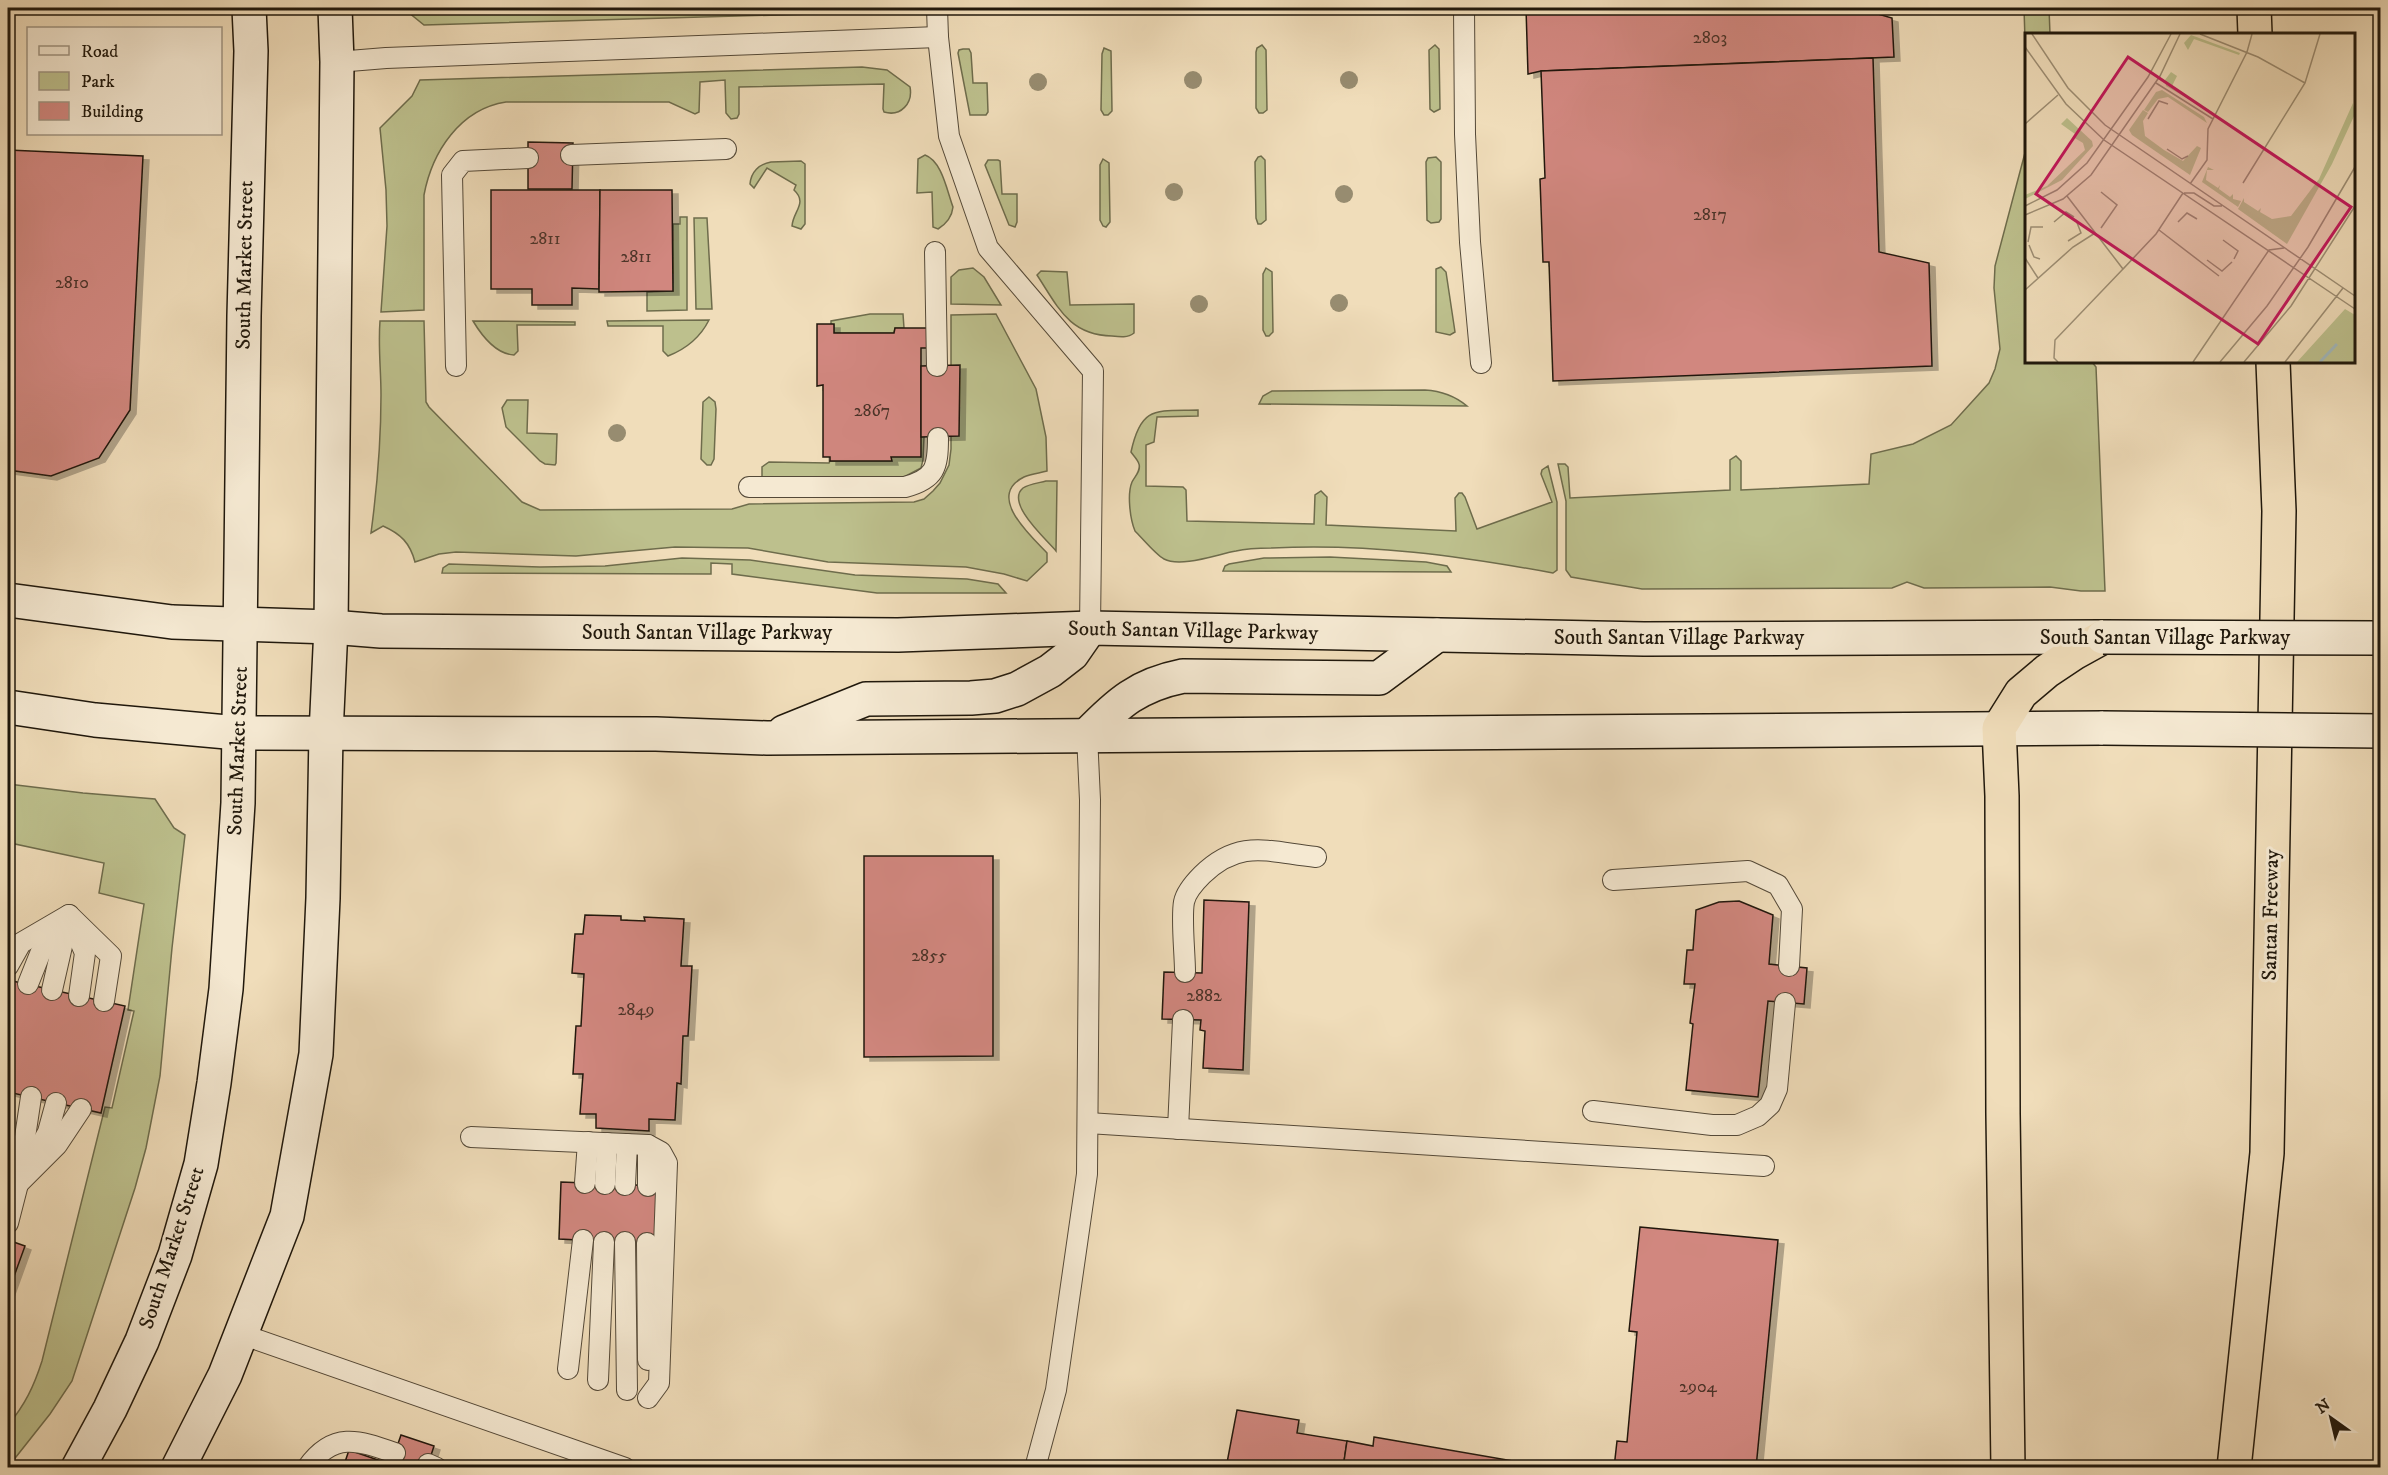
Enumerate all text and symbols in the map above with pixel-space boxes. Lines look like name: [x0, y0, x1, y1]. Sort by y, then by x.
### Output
legend: [27, 27, 222, 135]
house number: 2803: [1693, 27, 1727, 49]
inset map: [2025, 33, 2355, 363]
text: Road: [81, 41, 118, 63]
text: Park: [81, 71, 115, 93]
text: Building: [81, 101, 143, 123]
street label: South Market Street: [231, 180, 259, 350]
house number: 2817: [1693, 204, 1727, 226]
house number: 2811: [529, 228, 561, 250]
house number: 2811: [620, 246, 652, 268]
house number: 2810: [55, 272, 89, 294]
house number: 2867: [854, 400, 890, 422]
street label: South Santan Village Parkway: [1068, 616, 1319, 646]
street label: South Santan Village Parkway: [582, 620, 833, 646]
street label: South Santan Village Parkway: [1554, 625, 1805, 651]
street label: South Santan Village Parkway: [2040, 625, 2291, 651]
street label: South Market Street: [222, 666, 254, 836]
street label: Santan Freeway: [2257, 848, 2285, 981]
house number: 2855: [911, 945, 947, 967]
house number: 2882: [1186, 985, 1222, 1007]
house number: 2849: [617, 999, 655, 1021]
street label: South Market Street: [133, 1163, 211, 1333]
house number: 2904: [1679, 1376, 1718, 1398]
north arrow: [2301, 1388, 2361, 1448]
text: N: [2312, 1394, 2334, 1418]

